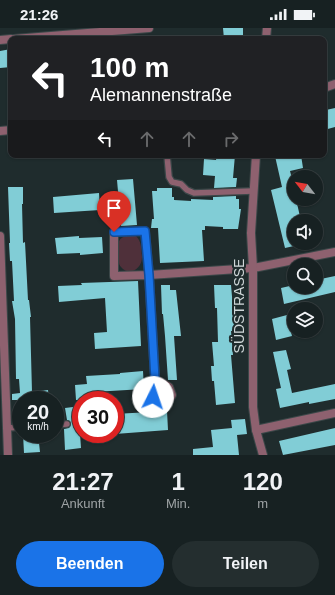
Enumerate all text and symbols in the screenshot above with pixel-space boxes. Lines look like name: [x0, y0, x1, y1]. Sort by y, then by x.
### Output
text: 21:26: [20, 6, 58, 23]
icon: left: [24, 52, 76, 104]
text: 100 m: [90, 52, 169, 83]
text: Alemannenstraße: [90, 85, 232, 105]
icon: left: [94, 128, 116, 150]
icon: ahead: [136, 128, 158, 150]
icon: ahead: [178, 128, 200, 150]
icon: right: [220, 128, 242, 150]
north arrow: [287, 170, 323, 206]
map controls: [287, 170, 323, 338]
pin: [97, 191, 131, 232]
icon: arrive: [103, 197, 125, 219]
button: sound: [287, 214, 323, 250]
button: search: [287, 258, 323, 294]
street label: SÜDSTRASSE: [230, 259, 247, 353]
button: layers: [287, 302, 323, 338]
position arrow: [132, 376, 174, 418]
speed limit sign: 30: [72, 391, 124, 443]
text: 20: [27, 401, 49, 423]
text: km/h: [27, 421, 49, 432]
text: 21:27: [52, 468, 114, 495]
text: 1: [171, 468, 185, 495]
text: 120: [243, 468, 283, 495]
text: Ankunft: [61, 496, 105, 511]
text: Min.: [166, 496, 190, 511]
text: m: [257, 496, 268, 511]
button: Beenden: [16, 541, 164, 587]
button: Teilen: [172, 541, 319, 587]

